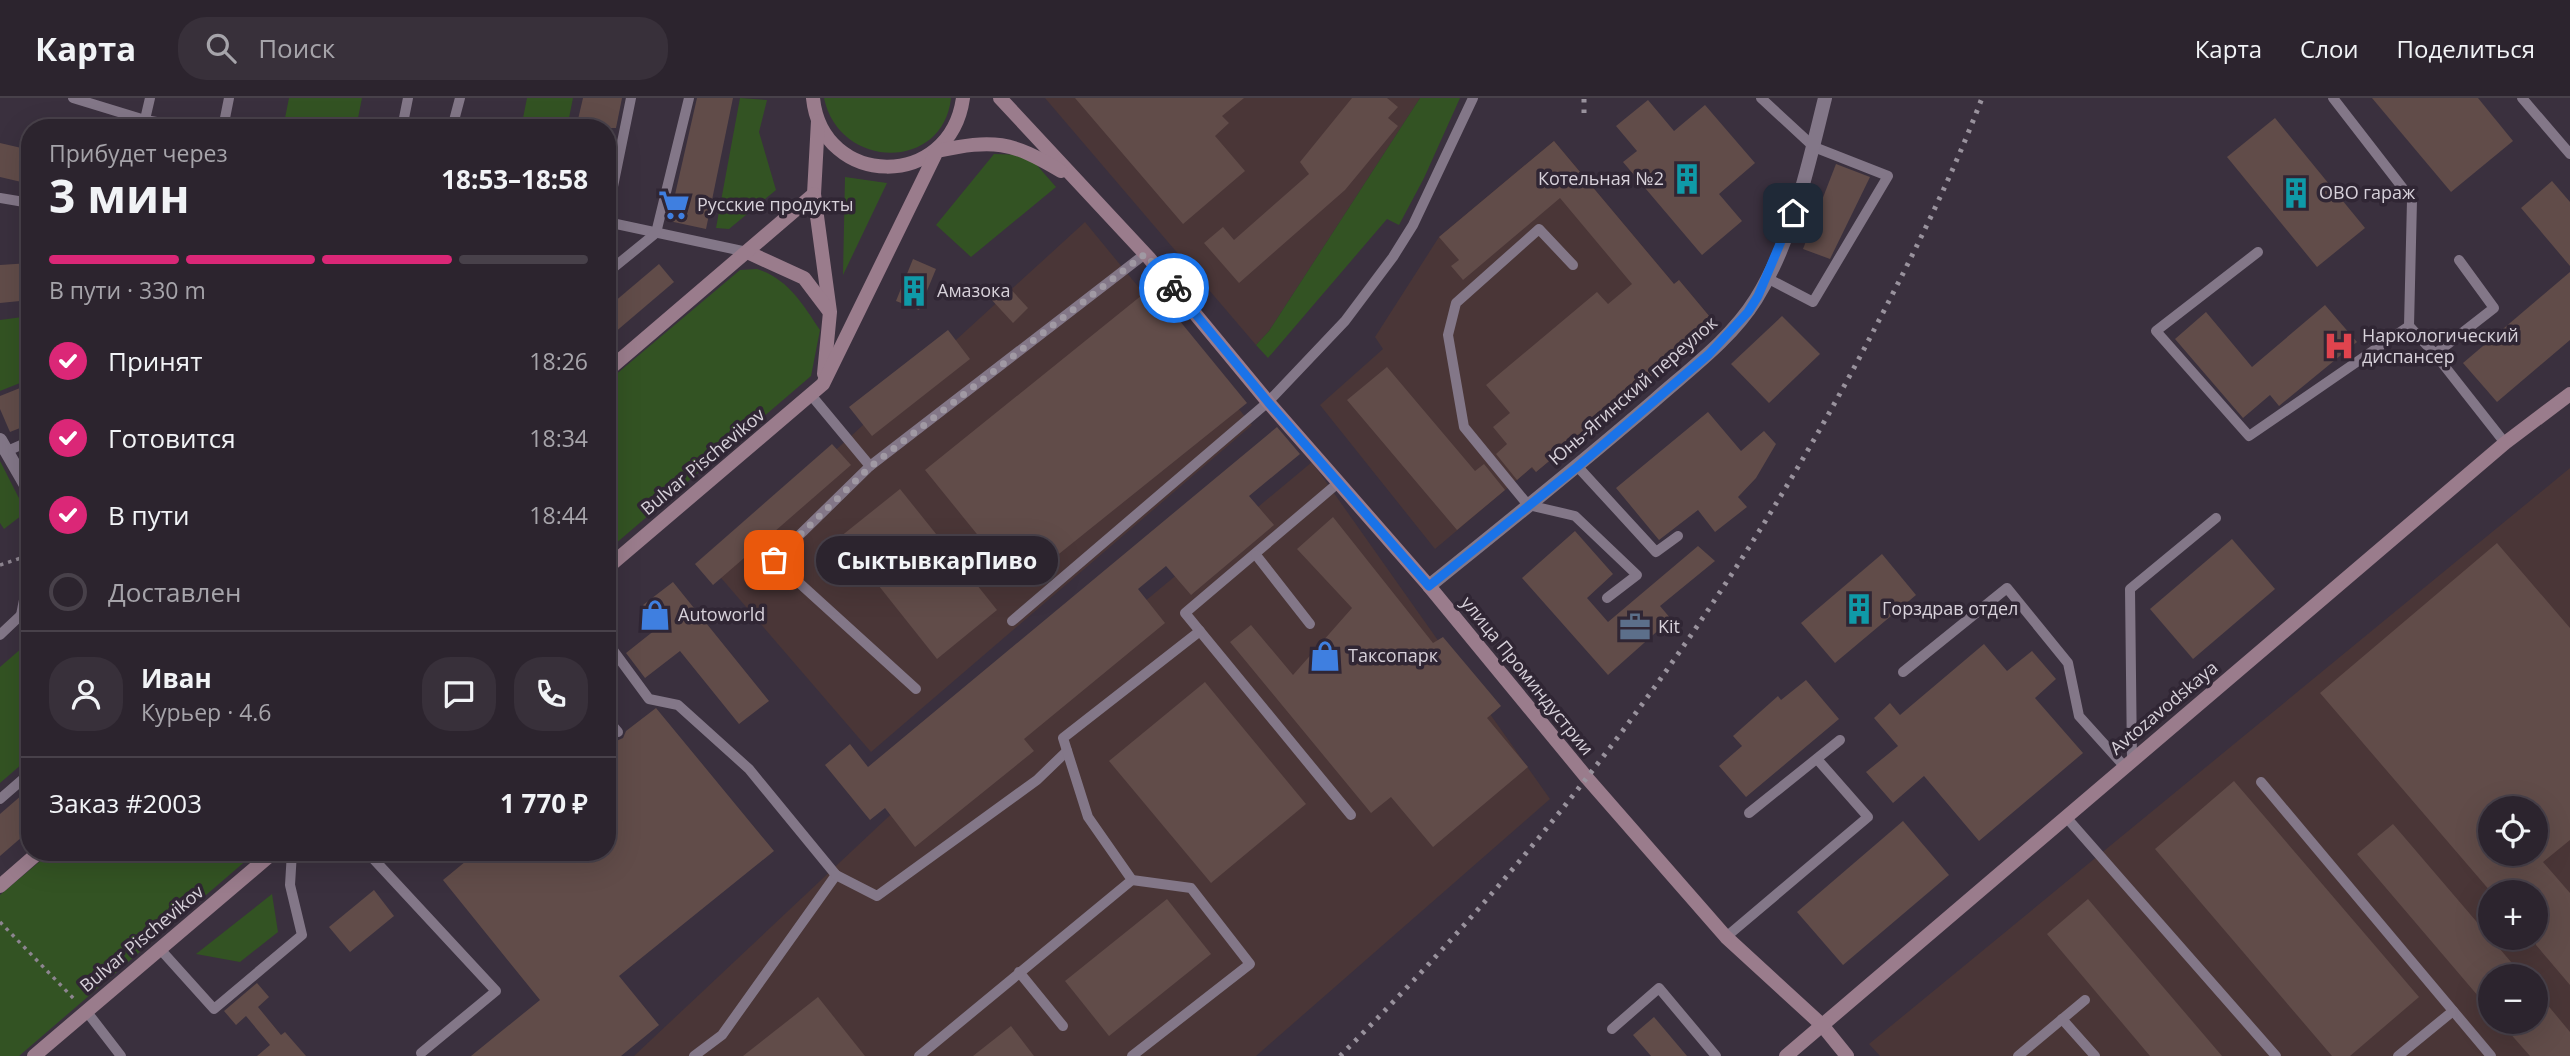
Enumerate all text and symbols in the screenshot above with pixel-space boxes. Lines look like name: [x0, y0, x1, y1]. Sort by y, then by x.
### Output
search box: [178, 17, 668, 80]
text: Карта: [35, 26, 136, 71]
icon: search: [202, 29, 240, 67]
text: Поиск: [258, 30, 335, 66]
text: Карта: [2195, 32, 2262, 65]
text: Слои: [2300, 32, 2359, 65]
text: Поделиться: [2397, 32, 2535, 65]
text: Прибудет через: [49, 137, 228, 169]
text: 18:53–18:58: [441, 161, 588, 197]
building icon: Котельная №2: [1670, 162, 1704, 196]
text: 3 мин: [49, 164, 190, 226]
place label: Котельная №2: [1538, 166, 1664, 190]
building icon: ОВО гараж: [2279, 176, 2313, 210]
place label: ОВО гараж: [2319, 180, 2416, 204]
pin: [1763, 183, 1823, 243]
supermarket icon: Русские продукты: [657, 188, 691, 222]
place label: Русские продукты: [697, 192, 854, 216]
icon: home: [1774, 194, 1812, 232]
courier: [1139, 253, 1209, 323]
icon: bike: [1155, 269, 1193, 307]
text: В пути · 330 m: [49, 274, 206, 306]
building icon: Амазока: [897, 274, 931, 308]
place label: Амазока: [937, 278, 1010, 302]
street label: Юнь-Ягинский переулок: [1543, 310, 1722, 470]
place label: Наркологический диспансер: [2362, 323, 2519, 368]
hospital icon: Наркологический диспансер: [2322, 329, 2356, 363]
icon: check: [49, 342, 87, 380]
text: Принят: [108, 343, 202, 379]
text: 18:26: [529, 345, 588, 377]
street label: Bulvar Pischevikov: [635, 402, 769, 520]
icon: check: [49, 419, 87, 457]
text: Готовится: [108, 420, 236, 456]
text: 18:34: [529, 422, 588, 454]
icon: check: [49, 496, 87, 534]
text: В пути: [108, 497, 189, 533]
text: 18:44: [529, 499, 588, 531]
pin: [744, 530, 804, 590]
callout: СыктывкарПиво: [816, 536, 1058, 584]
icon: bag: [755, 541, 793, 579]
text: СыктывкарПиво: [837, 544, 1037, 576]
text: Доставлен: [108, 574, 241, 610]
street label: улица Проминдустрии: [1456, 591, 1599, 760]
building icon: Горздрав отдел: [1842, 592, 1876, 626]
place label: Горздрав отдел: [1882, 596, 2018, 620]
shop icon: Autoworld: [638, 598, 672, 632]
place label: Autoworld: [678, 602, 765, 626]
office icon: Kit: [1618, 610, 1652, 644]
place label: Kit: [1658, 614, 1680, 638]
shop icon: Таксопарк: [1308, 639, 1342, 673]
place label: Таксопарк: [1348, 643, 1439, 667]
street label: Avtozavodskaya: [2104, 655, 2222, 759]
button: person: [49, 657, 123, 731]
button: chat: [422, 657, 496, 731]
button: phone: [514, 657, 588, 731]
text: Иван: [141, 660, 212, 696]
text: Курьер · 4.6: [141, 696, 272, 728]
text: Заказ #2003: [49, 785, 202, 821]
text: 1 770 ₽: [500, 785, 588, 821]
map controls: [2478, 796, 2548, 1034]
button: locate: [2478, 796, 2548, 866]
street label: Bulvar Pischevikov: [74, 879, 208, 997]
button: +: [2478, 880, 2548, 950]
button: −: [2478, 964, 2548, 1034]

